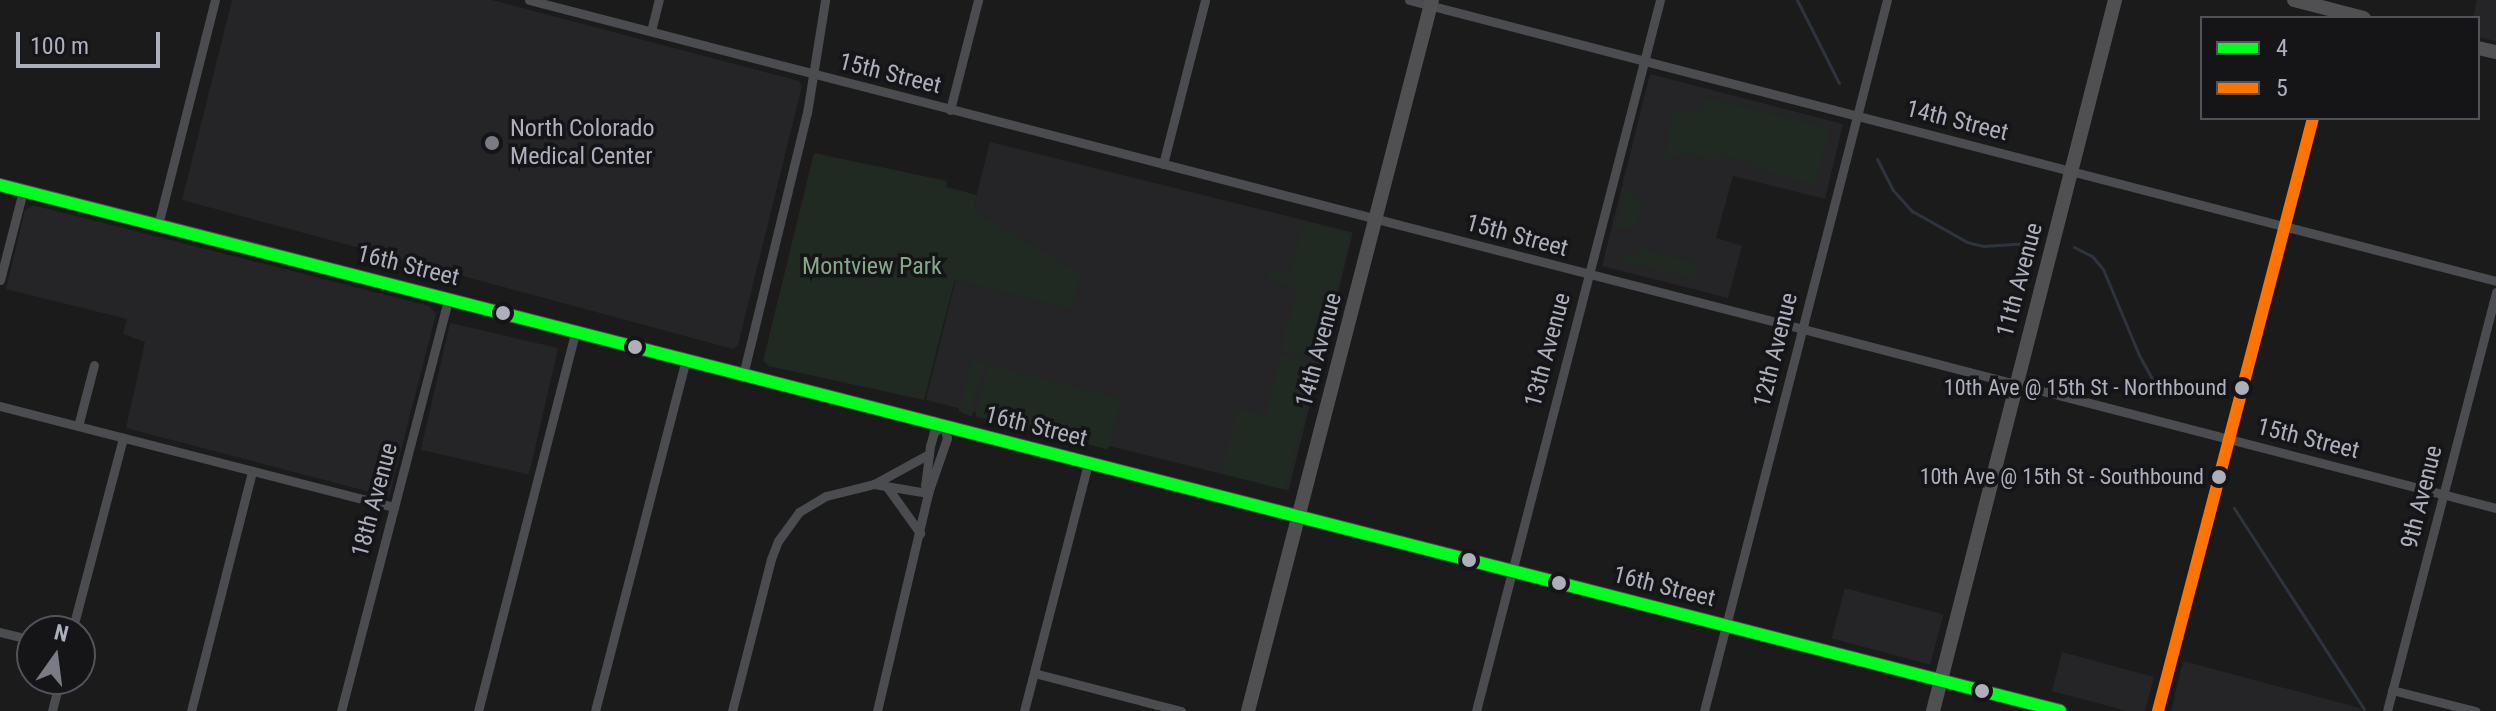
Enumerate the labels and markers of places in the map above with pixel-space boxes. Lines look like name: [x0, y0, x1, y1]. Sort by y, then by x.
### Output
place label: North Colorado Medical Center: [510, 115, 655, 171]
marker: North Colorado Medical Center: [481, 132, 503, 154]
unlabelled marker: [495, 305, 511, 321]
unlabelled marker: [627, 339, 643, 355]
place label: 10th Ave @ 15th St - Northbound: [1944, 375, 2227, 401]
marker: 10th Ave @ 15th St - Northbound: [2234, 380, 2250, 396]
place label: 10th Ave @ 15th St - Southbound: [1920, 464, 2204, 490]
marker: 10th Ave @ 15th St - Southbound: [2211, 469, 2227, 485]
unlabelled marker: [1461, 552, 1477, 568]
unlabelled marker: [1551, 575, 1567, 591]
unlabelled marker: [1974, 683, 1990, 699]

